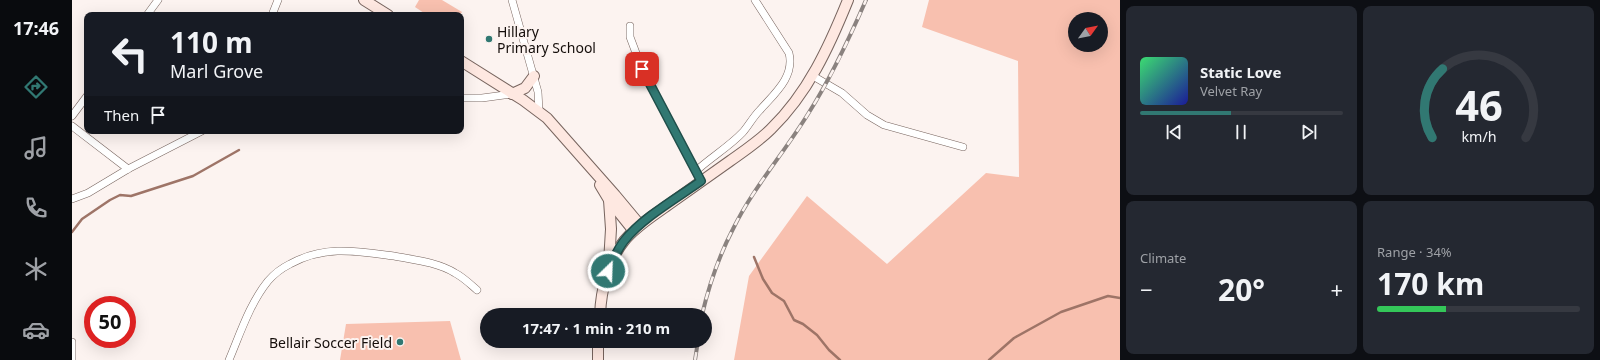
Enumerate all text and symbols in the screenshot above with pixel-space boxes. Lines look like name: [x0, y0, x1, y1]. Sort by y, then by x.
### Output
north arrow: [1068, 12, 1108, 52]
map controls: [1068, 12, 1108, 52]
text: 17:46: [13, 16, 59, 40]
place label: Hillary Primary School: [497, 22, 596, 57]
text: 110 m: [170, 23, 253, 61]
icon: left: [104, 28, 156, 80]
marker: Hillary Primary School: [484, 34, 494, 44]
pin: [625, 52, 659, 86]
icon: arrive: [631, 58, 653, 80]
text: Marl Grove: [170, 59, 263, 83]
text: Static Love: [1200, 62, 1281, 82]
icon: directions: [22, 73, 50, 101]
text: 46: [1455, 77, 1502, 133]
text: Velvet Ray: [1200, 82, 1262, 100]
icon: arrive: [147, 104, 169, 126]
text: Then: [104, 105, 139, 125]
icon: previous: [1163, 121, 1185, 143]
icon: pause: [1230, 121, 1252, 143]
icon: next: [1298, 121, 1320, 143]
text: km/h: [1461, 127, 1496, 146]
icon: music: [22, 134, 50, 162]
icon: phone: [22, 194, 50, 222]
text: Range · 34%: [1377, 243, 1452, 261]
text: Climate: [1140, 249, 1186, 267]
position arrow: [587, 250, 629, 292]
icon: climate: [22, 255, 50, 283]
text: 170 km: [1377, 263, 1484, 304]
text: 20°: [1218, 269, 1265, 310]
text: −: [1140, 274, 1153, 304]
text: +: [1330, 274, 1343, 304]
speed limit sign: 50: [84, 296, 136, 348]
icon: car: [22, 316, 50, 344]
text: 17:47 · 1 min · 210 m: [522, 318, 670, 338]
place label: Bellair Soccer Field: [269, 333, 392, 352]
marker: Bellair Soccer Field: [395, 337, 405, 347]

